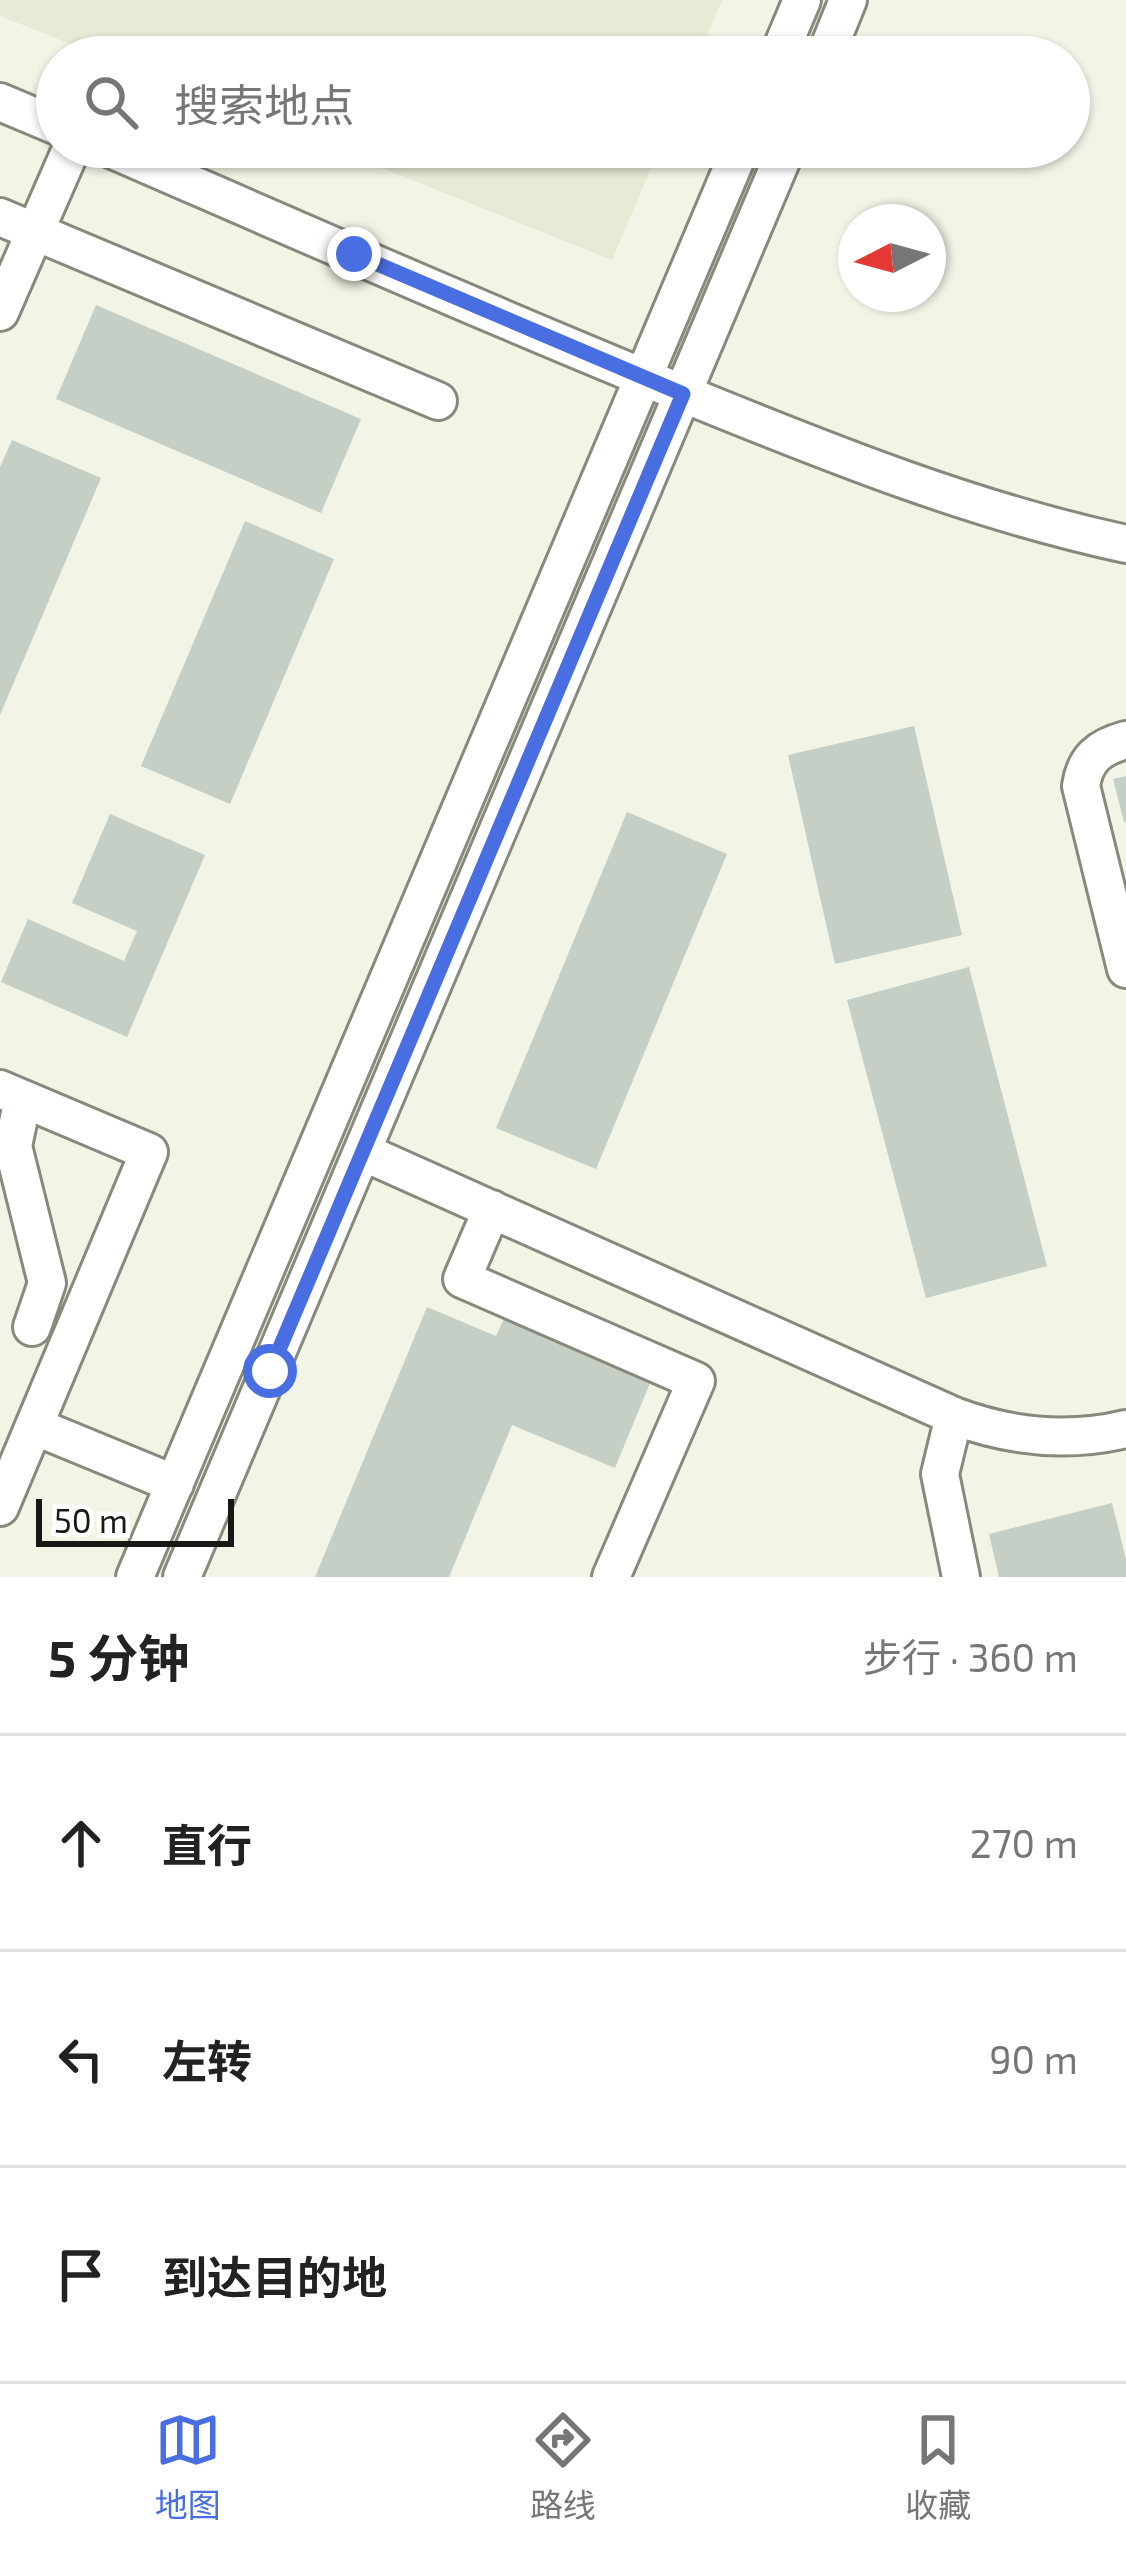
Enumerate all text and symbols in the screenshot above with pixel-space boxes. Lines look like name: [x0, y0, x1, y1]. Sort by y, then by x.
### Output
search box: [36, 36, 1090, 168]
icon: search: [78, 69, 144, 135]
text: 搜索地点: [174, 77, 354, 131]
north arrow: [838, 204, 946, 312]
route end: [327, 227, 381, 281]
route start: [243, 1344, 297, 1398]
scale bar: [36, 1493, 234, 1546]
text: 50 m: [54, 1500, 128, 1540]
text: 5 分钟: [48, 1626, 189, 1687]
text: 步行 · 360 m: [863, 1633, 1078, 1680]
icon: ahead: [48, 1810, 114, 1876]
text: 直行: [162, 1817, 252, 1871]
text: 270 m: [970, 1819, 1078, 1866]
icon: left: [48, 2026, 114, 2092]
text: 左转: [162, 2033, 252, 2087]
text: 90 m: [989, 2035, 1078, 2082]
icon: arrive: [48, 2242, 114, 2308]
text: 到达目的地: [162, 2249, 387, 2303]
tab: 地图: [155, 2407, 221, 2527]
tab: 路线: [530, 2407, 596, 2527]
tab: 收藏: [905, 2407, 971, 2527]

